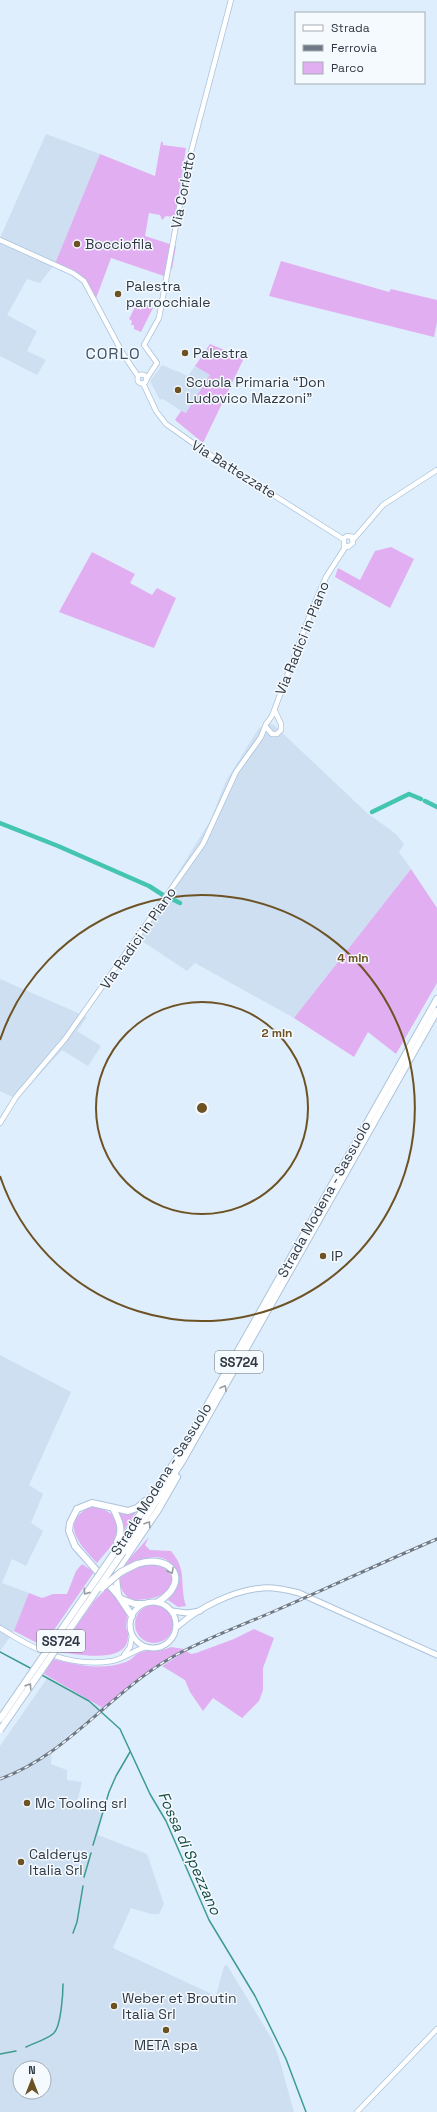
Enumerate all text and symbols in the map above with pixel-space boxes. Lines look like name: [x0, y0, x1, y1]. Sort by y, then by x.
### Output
legend: [295, 12, 425, 84]
text: Strada: [331, 20, 370, 36]
text: Ferrovia: [331, 40, 377, 56]
text: Parco: [331, 60, 364, 76]
street label: Via Corletto: [167, 150, 199, 230]
place label: Bocciofila: [85, 235, 152, 253]
marker: Bocciofila: [72, 239, 82, 249]
place label: Palestra parrocchiale: [126, 277, 211, 311]
marker: Palestra parrocchiale: [113, 289, 123, 299]
district label: CORLO: [85, 343, 141, 364]
place label: Palestra: [193, 344, 248, 362]
marker: Palestra: [180, 348, 190, 358]
place label: Scuola Primaria “Don Ludovico Mazzoni”: [186, 373, 325, 407]
marker: Scuola Primaria “Don Ludovico Mazzoni”: [173, 385, 183, 395]
street label: Via Battezzate: [188, 436, 280, 502]
street label: Via Radici in Piano: [271, 579, 333, 697]
street label: Via Radici in Piano: [96, 883, 180, 993]
text: 4 min: [337, 950, 369, 966]
text: 2 min: [261, 1025, 293, 1041]
centre of rings: [195, 1101, 209, 1115]
street label: Strada Modena - Sassuolo: [273, 1117, 375, 1281]
place label: IP: [331, 1247, 343, 1265]
marker: IP: [318, 1251, 328, 1261]
road number: SS724: [215, 1351, 263, 1373]
one-way arrow: [220, 1385, 227, 1392]
street label: Strada Modena - Sassuolo: [107, 1399, 215, 1559]
one-way arrow: [144, 1521, 151, 1528]
one-way arrow: [166, 1567, 174, 1574]
one-way arrow: [84, 1588, 91, 1595]
road number: SS724: [37, 1630, 85, 1652]
one-way arrow: [24, 1683, 31, 1690]
water label: Fossa di Spezzano: [154, 1788, 226, 1918]
place label: Mc Tooling srl: [35, 1794, 127, 1812]
marker: Mc Tooling srl: [22, 1798, 32, 1808]
place label: Calderys Italia Srl: [29, 1845, 88, 1879]
marker: Calderys Italia Srl: [16, 1857, 26, 1867]
place label: Weber et Broutin Italia Srl: [122, 1989, 237, 2023]
marker: Weber et Broutin Italia Srl: [109, 2001, 119, 2011]
marker: META spa: [161, 2025, 171, 2035]
place label: META spa: [134, 2036, 198, 2054]
north arrow: [12, 2060, 52, 2100]
text: N: [28, 2063, 36, 2077]

